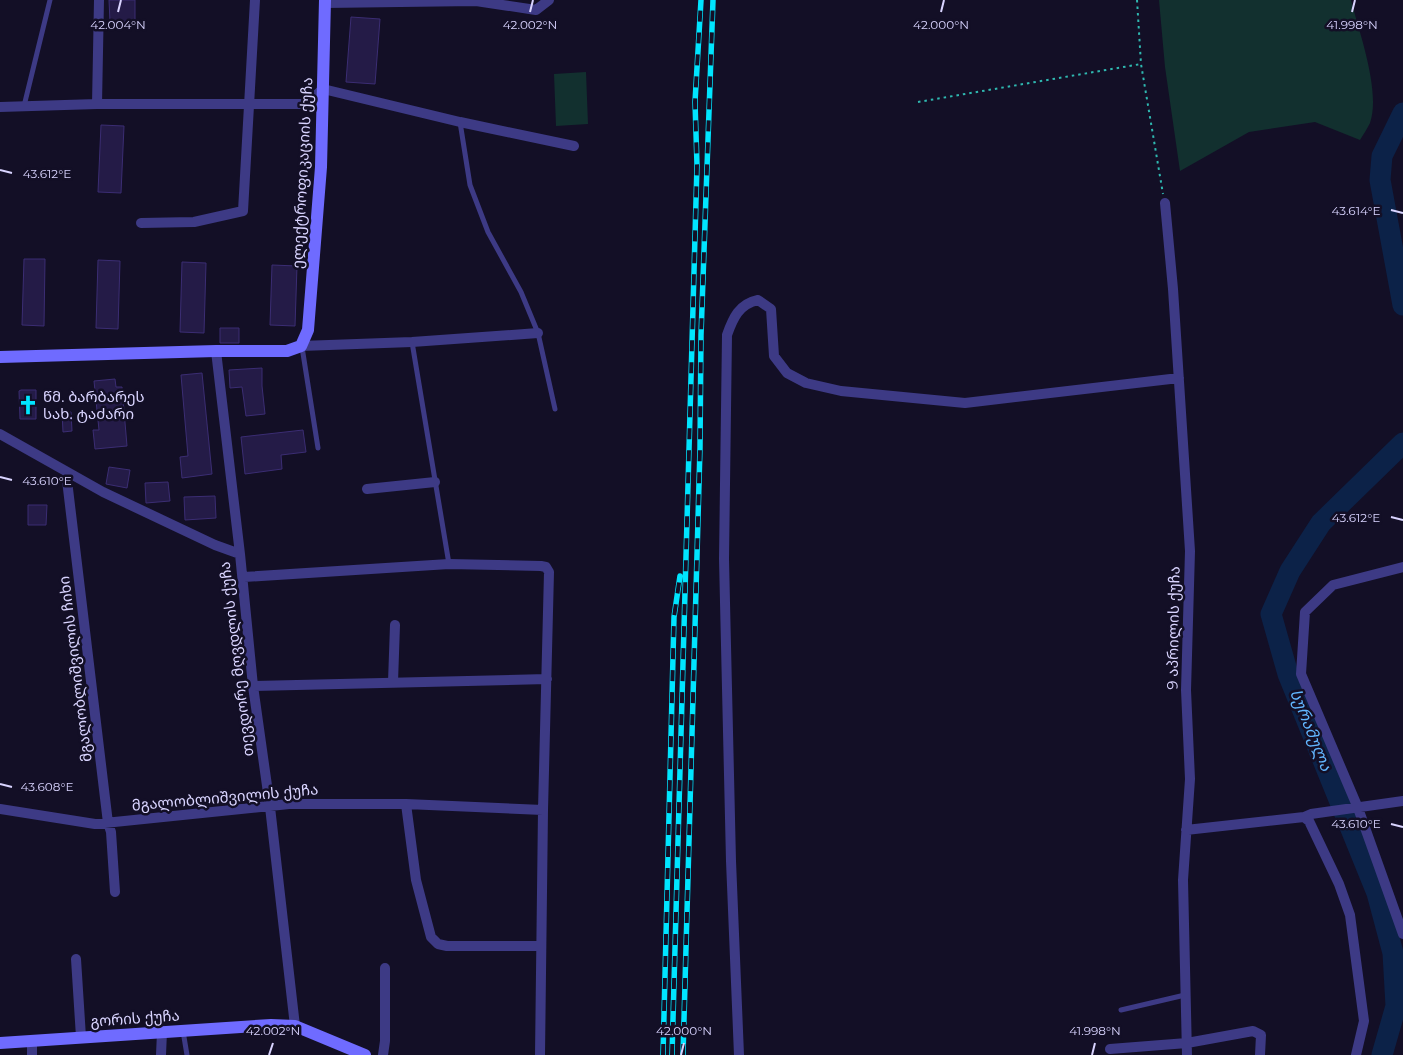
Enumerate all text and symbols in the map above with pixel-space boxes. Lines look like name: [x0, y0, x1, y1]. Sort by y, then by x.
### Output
text: 42.004°N: [90, 17, 146, 32]
text: 42.002°N: [503, 17, 557, 32]
text: 42.000°N: [913, 17, 969, 32]
text: 41.998°N: [1326, 17, 1378, 32]
street label: ელექტროფიკაციის ქუჩა: [287, 77, 317, 269]
text: 43.612°E: [23, 166, 71, 181]
text: 43.614°E: [1331, 203, 1381, 218]
place label: წმ. ბარბარეს სახ. ტაძარი: [43, 387, 145, 423]
church icon: წმ. ბარბარეს სახ. ტაძარი: [17, 394, 39, 416]
text: 43.610°E: [22, 473, 72, 488]
text: 43.612°E: [1332, 510, 1380, 525]
street label: თევდორე მღვდლის ქუჩა: [215, 561, 257, 757]
street label: 9 აპრილის ქუჩა: [1162, 566, 1184, 690]
street label: მგალობლიშვილის ჩიხი: [54, 575, 96, 763]
water label: სურამულა: [1286, 686, 1336, 774]
text: 43.608°E: [21, 779, 73, 794]
street label: მგალობლიშვილის ქუჩა: [131, 779, 319, 815]
text: 43.610°E: [1331, 816, 1381, 831]
street label: გორის ქუჩა: [90, 1005, 180, 1031]
text: 42.002°N: [246, 1023, 300, 1038]
text: 42.000°N: [656, 1023, 712, 1038]
text: 41.998°N: [1069, 1023, 1121, 1038]

